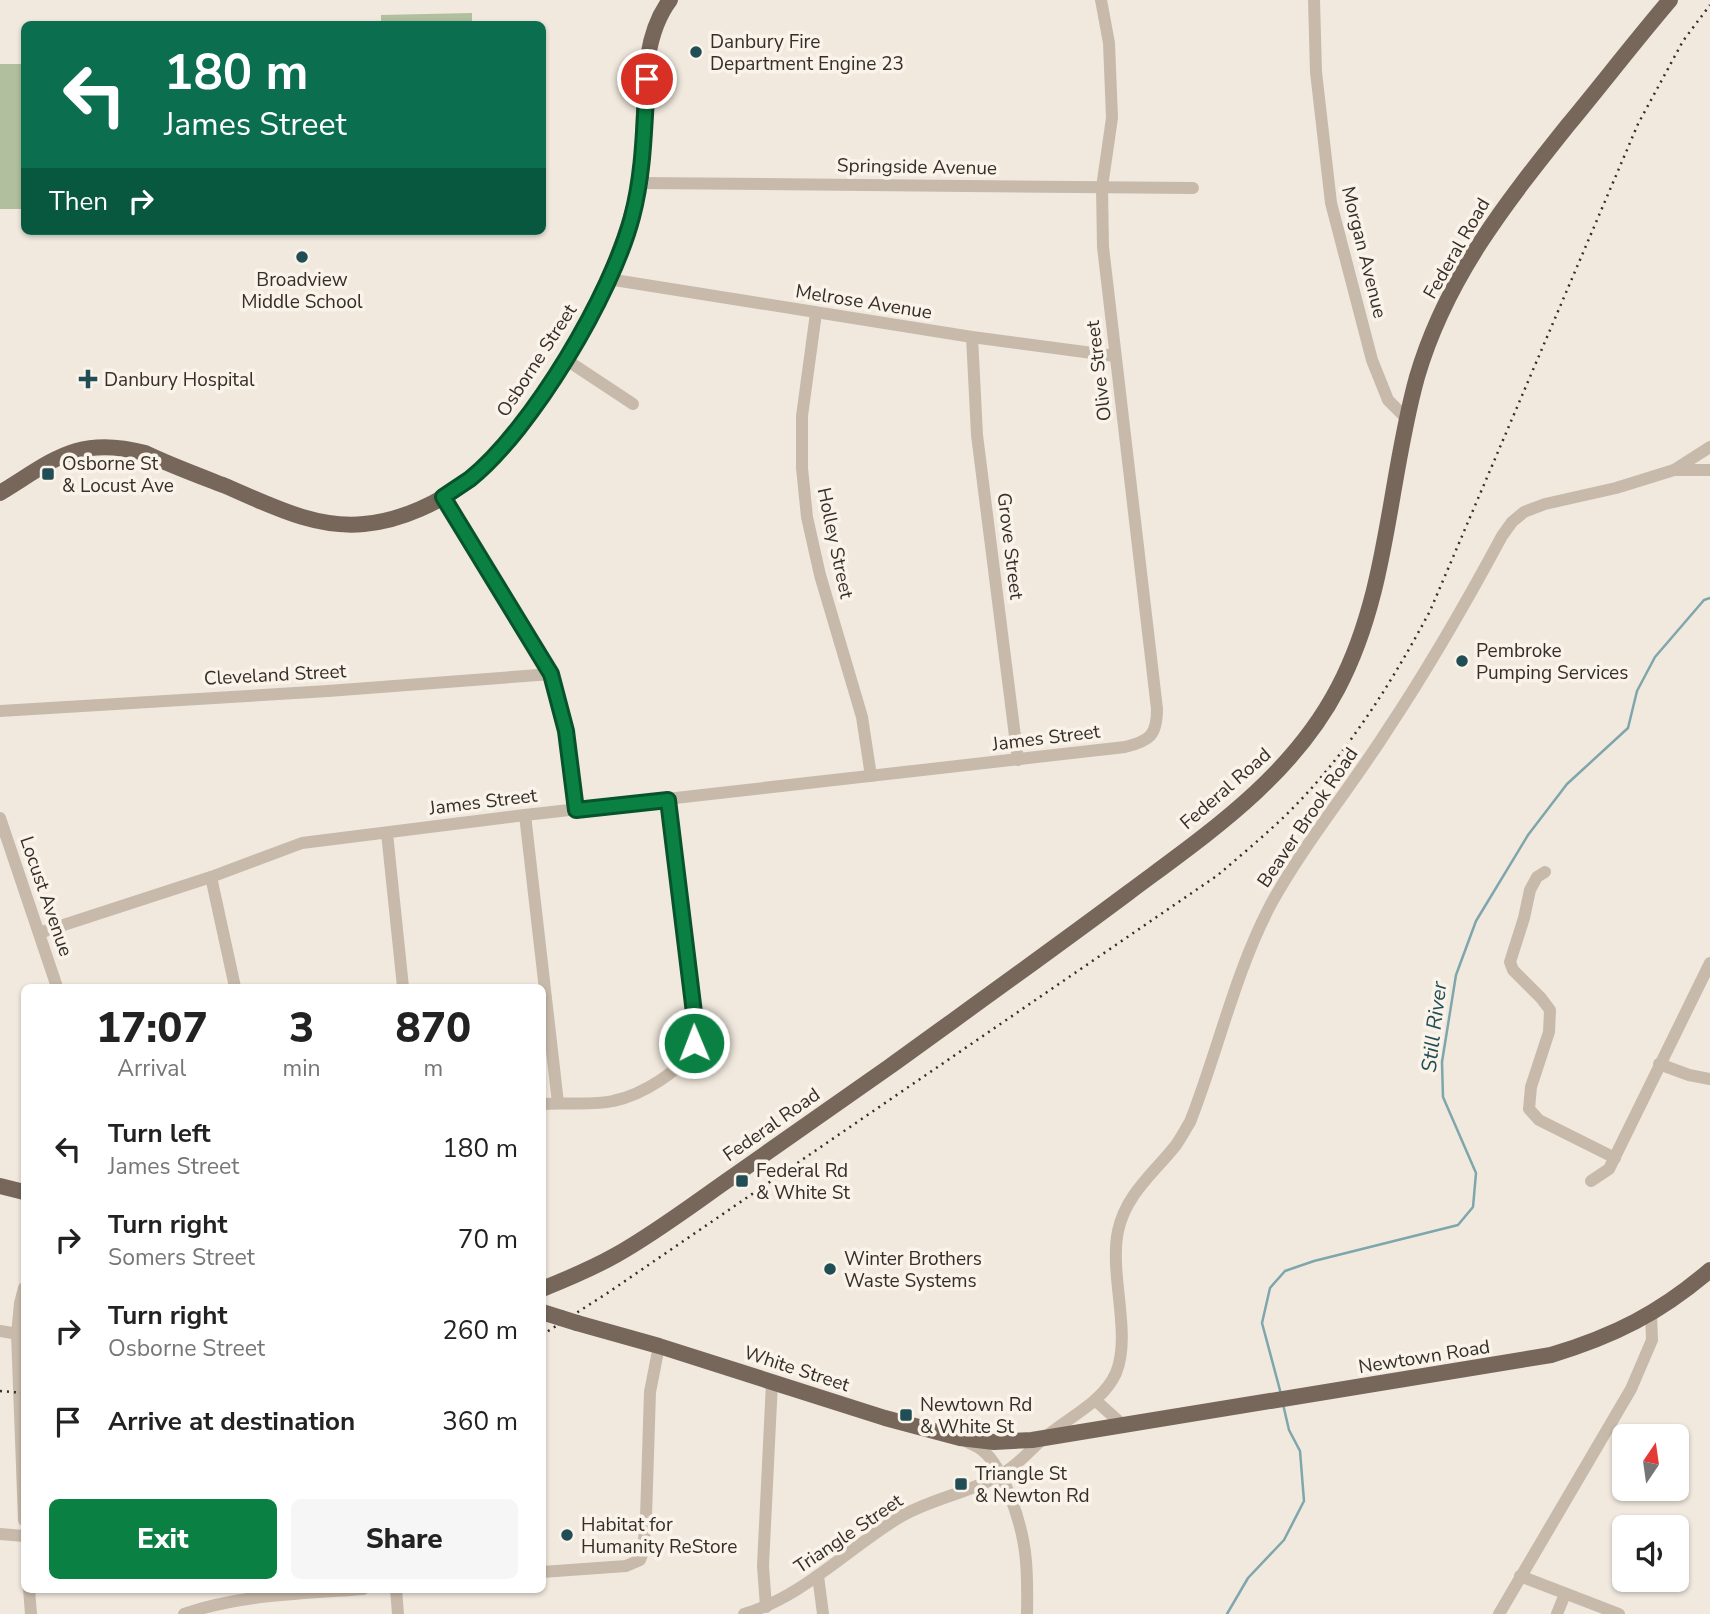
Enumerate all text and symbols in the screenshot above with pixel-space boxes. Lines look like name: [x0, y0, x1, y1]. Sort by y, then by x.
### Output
place label: Danbury Fire Department Engine 23: [710, 29, 904, 77]
text: 180 m: [164, 39, 308, 106]
marker: Danbury Fire Department Engine 23: [688, 44, 704, 60]
icon: left: [49, 49, 140, 140]
pin: [617, 49, 677, 109]
icon: arrive: [628, 60, 666, 98]
text: James Street: [164, 103, 347, 146]
street label: Springside Avenue: [837, 153, 997, 181]
icon: right: [122, 182, 160, 220]
text: Then: [49, 184, 108, 219]
street label: Morgan Avenue: [1335, 184, 1393, 321]
street label: Federal Road: [1417, 193, 1496, 304]
marker: Broadview Middle School: [294, 249, 310, 265]
place label: Broadview Middle School: [241, 267, 363, 315]
street label: Melrose Avenue: [794, 278, 934, 326]
street label: Osborne Street: [491, 299, 583, 422]
street label: Olive Street: [1080, 319, 1118, 423]
place label: Danbury Hospital: [104, 367, 255, 393]
marker: Danbury Hospital: [78, 369, 98, 389]
place label: Osborne St & Locust Ave: [62, 451, 174, 499]
marker: Osborne St & Locust Ave: [40, 466, 56, 482]
street label: Holley Street: [811, 485, 860, 601]
street label: Grove Street: [991, 491, 1029, 601]
place label: Pembroke Pumping Services: [1476, 638, 1628, 686]
marker: Pembroke Pumping Services: [1454, 653, 1470, 669]
street label: Cleveland Street: [203, 658, 347, 692]
street label: James Street: [990, 718, 1102, 758]
street label: Federal Road: [1175, 742, 1277, 836]
street label: Beaver Brook Road: [1251, 742, 1364, 893]
street label: James Street: [427, 782, 539, 822]
street label: Locust Avenue: [13, 833, 79, 960]
water label: Still River: [1415, 980, 1454, 1074]
text: 17:07: [96, 1000, 208, 1057]
text: 3: [289, 1000, 314, 1057]
text: 870: [396, 1000, 471, 1057]
position arrow: [657, 1006, 731, 1080]
text: Arrival: [117, 1053, 186, 1084]
text: min: [283, 1053, 321, 1084]
text: m: [423, 1053, 443, 1084]
street label: Federal Road: [718, 1082, 825, 1168]
text: Turn left: [108, 1116, 211, 1151]
icon: left: [49, 1130, 87, 1168]
text: 180 m: [442, 1131, 518, 1166]
text: James Street: [108, 1151, 239, 1182]
place label: Federal Rd & White St: [756, 1158, 850, 1206]
marker: Federal Rd & White St: [734, 1173, 750, 1189]
text: Turn right: [108, 1207, 227, 1242]
icon: right: [49, 1221, 87, 1259]
text: 70 m: [458, 1222, 518, 1257]
text: Somers Street: [108, 1242, 255, 1273]
place label: Winter Brothers Waste Systems: [844, 1246, 982, 1294]
marker: Winter Brothers Waste Systems: [822, 1261, 838, 1277]
text: Turn right: [108, 1298, 227, 1333]
icon: right: [49, 1312, 87, 1350]
text: 260 m: [442, 1313, 518, 1348]
text: Osborne Street: [108, 1333, 265, 1364]
street label: Newtown Road: [1356, 1334, 1492, 1380]
street label: White Street: [741, 1340, 853, 1398]
place label: Newtown Rd & White St: [920, 1392, 1032, 1440]
icon: arrive: [49, 1403, 87, 1441]
text: Arrive at destination: [108, 1404, 355, 1439]
text: 360 m: [442, 1404, 518, 1439]
marker: Newtown Rd & White St: [898, 1407, 914, 1423]
north arrow: [1612, 1424, 1689, 1502]
map controls: [1612, 1424, 1689, 1592]
place label: Triangle St & Newton Rd: [975, 1461, 1090, 1509]
marker: Triangle St & Newton Rd: [953, 1476, 969, 1492]
street label: Triangle Street: [789, 1488, 908, 1580]
button: Exit: [49, 1499, 277, 1579]
button: Share: [291, 1499, 518, 1579]
place label: Habitat for Humanity ReStore: [581, 1512, 737, 1560]
button: sound: [1612, 1515, 1689, 1592]
marker: Habitat for Humanity ReStore: [559, 1527, 575, 1543]

